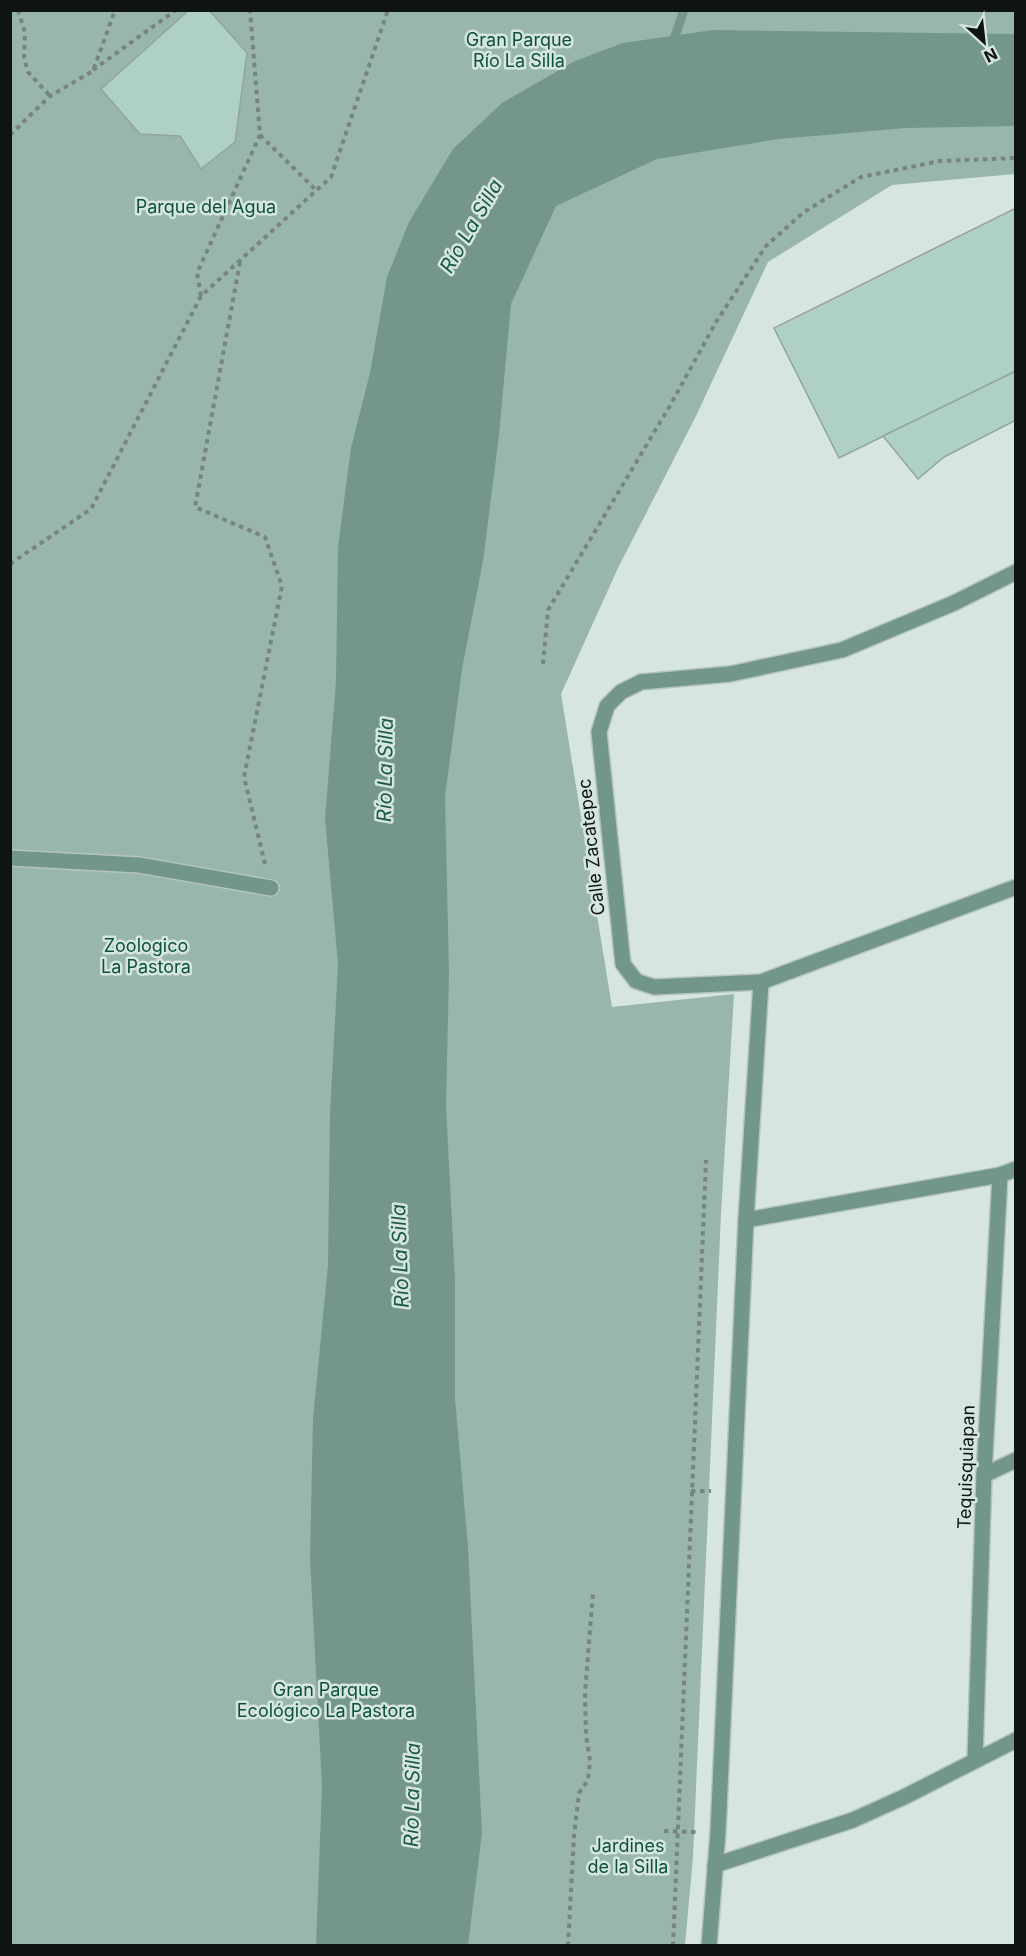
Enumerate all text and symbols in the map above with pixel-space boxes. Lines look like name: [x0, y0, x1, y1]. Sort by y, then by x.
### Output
north arrow: [954, 12, 1014, 72]
park label: Gran Parque Río La Silla: [466, 29, 572, 71]
text: N: [981, 44, 1001, 67]
water label: Río La Silla: [435, 175, 507, 277]
park label: Parque del Agua: [136, 196, 276, 217]
water label: Río La Silla: [372, 718, 398, 822]
street label: Calle Zacatepec: [573, 778, 609, 916]
park label: Zoologico La Pastora: [101, 935, 191, 977]
water label: Río La Silla: [386, 1204, 414, 1308]
street label: Tequisquiapan: [953, 1405, 979, 1529]
park label: Gran Parque Ecológico La Pastora: [237, 1679, 415, 1721]
water label: Río La Silla: [399, 1743, 425, 1847]
park label: Jardines de la Silla: [588, 1835, 668, 1877]

